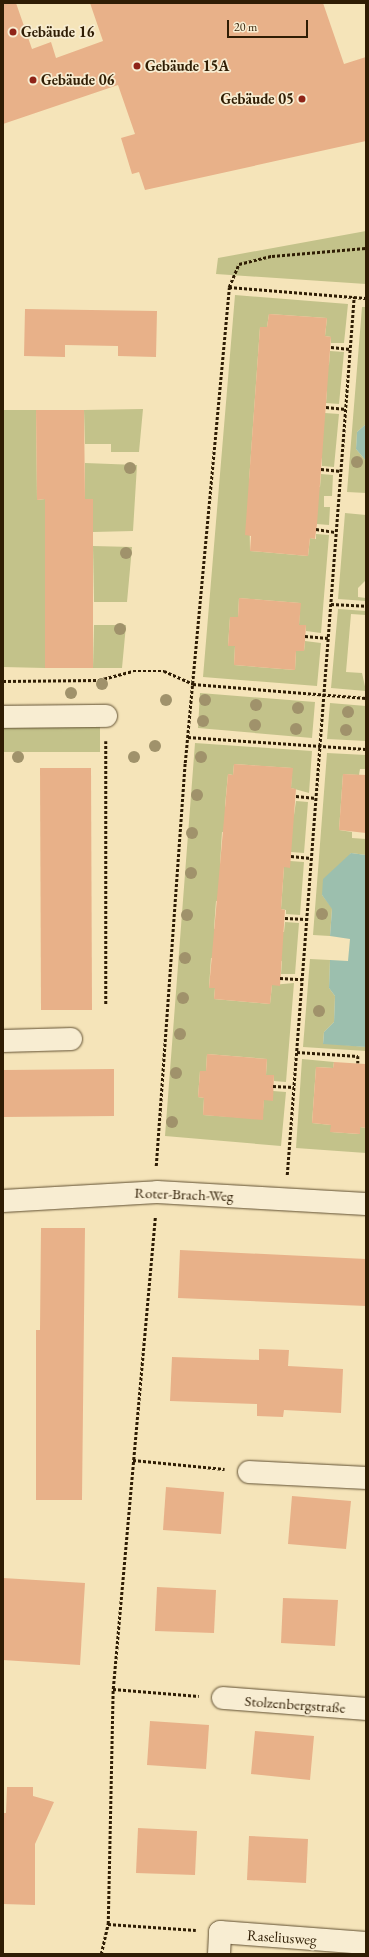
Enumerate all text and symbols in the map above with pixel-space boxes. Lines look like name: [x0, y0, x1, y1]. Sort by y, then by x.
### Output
scale bar: [229, 12, 310, 38]
text: 20 m: [234, 19, 257, 35]
place label: Gebäude 16: [21, 23, 94, 41]
marker: Gebäude 16: [8, 27, 18, 37]
place label: Gebäude 15A: [145, 57, 229, 75]
marker: Gebäude 15A: [132, 61, 142, 71]
place label: Gebäude 06: [41, 71, 114, 89]
marker: Gebäude 06: [28, 75, 38, 85]
place label: Gebäude 05: [221, 90, 294, 108]
marker: Gebäude 05: [297, 94, 307, 104]
street label: Roter-Brach-Weg: [134, 1183, 234, 1205]
street label: Stolzenbergstraße: [244, 1691, 346, 1717]
street label: Raseliusweg: [247, 1926, 317, 1948]

